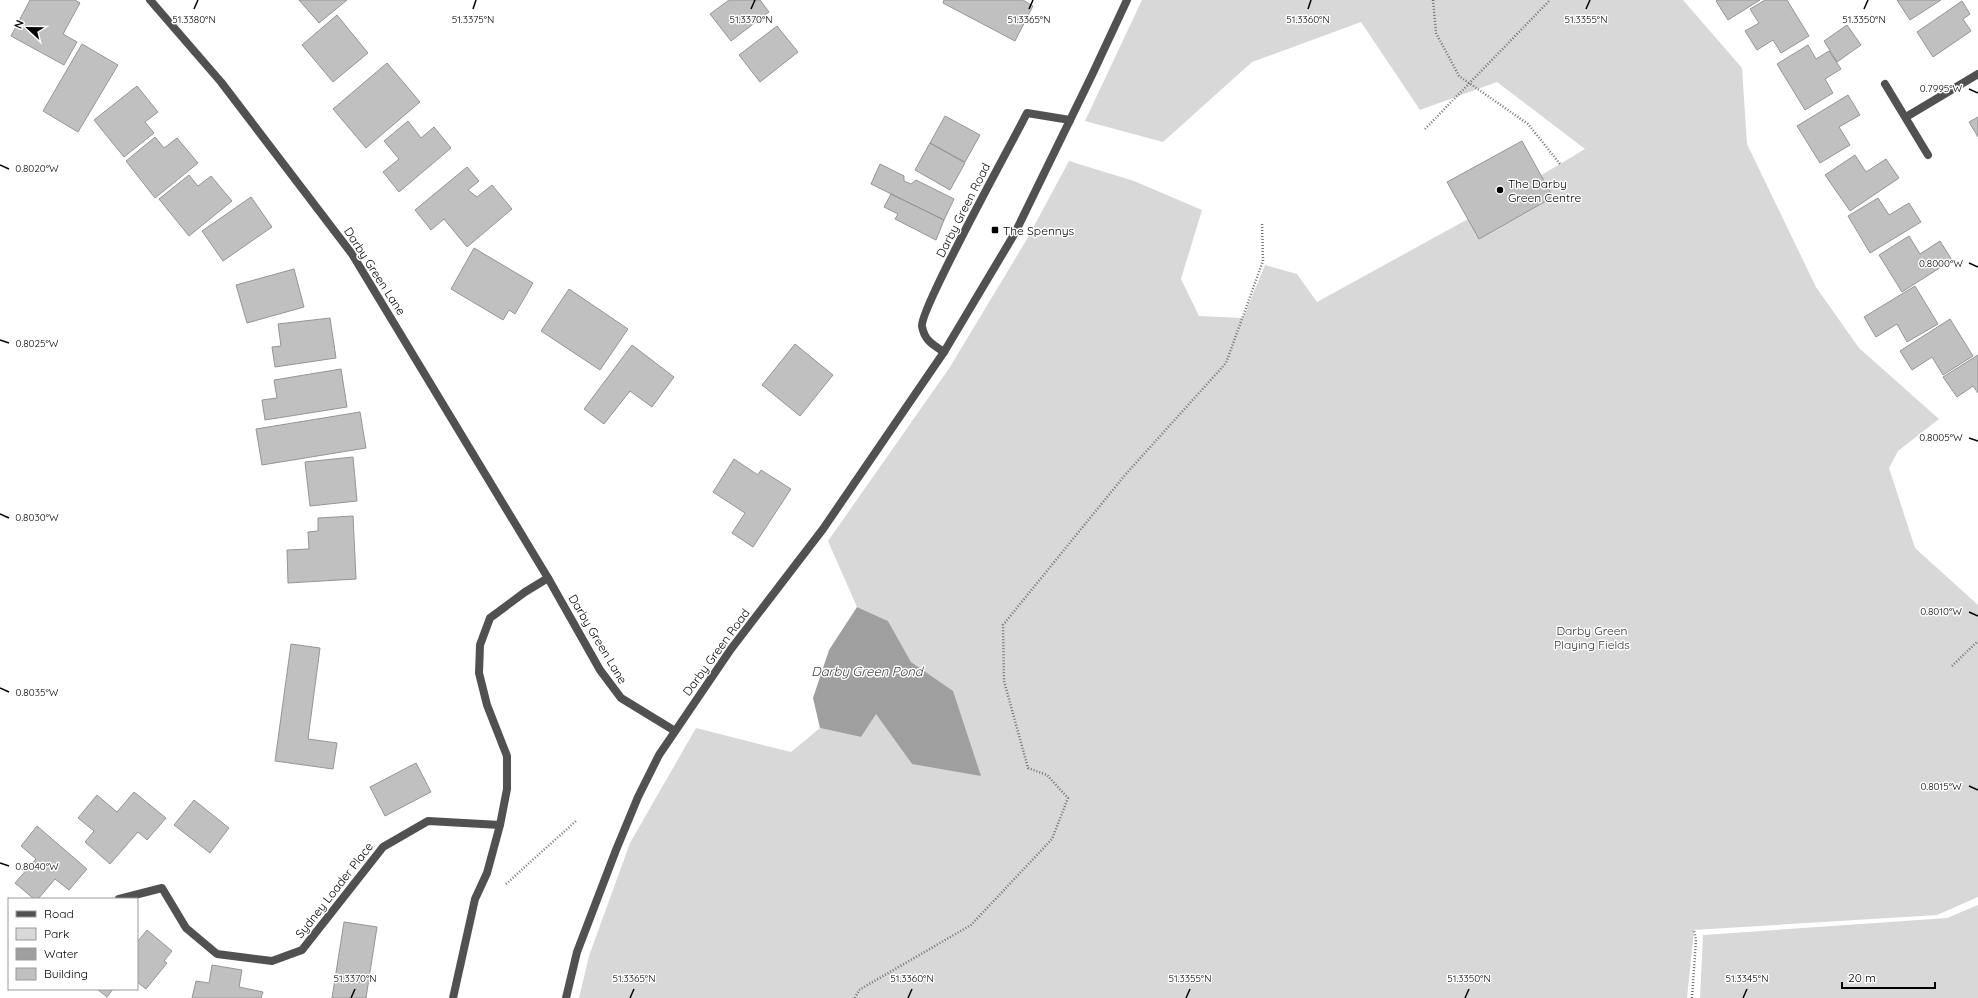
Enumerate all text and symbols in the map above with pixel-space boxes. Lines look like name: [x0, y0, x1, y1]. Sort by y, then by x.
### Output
north arrow: [8, 8, 48, 48]
text: 51.3380°N: [172, 13, 216, 26]
text: 51.3375°N: [452, 13, 494, 26]
text: 51.3370°N: [729, 13, 773, 26]
text: 51.3365°N: [1008, 13, 1050, 26]
text: 51.3360°N: [1286, 13, 1330, 26]
text: 51.3355°N: [1565, 13, 1607, 26]
text: 51.3350°N: [1842, 13, 1886, 26]
text: N: [11, 18, 27, 31]
text: 0.7995°W: [1920, 82, 1963, 95]
street label: Darby Green Road: [933, 160, 993, 260]
text: 0.8020°W: [15, 162, 59, 175]
place label: The Darby Green Centre: [1508, 176, 1581, 205]
marker: The Darby Green Centre: [1495, 185, 1505, 195]
place label: The Spennys: [1003, 223, 1074, 238]
street label: Darby Green Lane: [341, 224, 409, 318]
marker: The Spennys: [990, 225, 1000, 235]
text: 0.8000°W: [1919, 257, 1963, 270]
text: 0.8025°W: [15, 337, 59, 350]
text: 0.8005°W: [1919, 431, 1963, 444]
text: 0.8030°W: [15, 511, 59, 524]
street label: Darby Green Lane: [565, 592, 631, 687]
street label: Darby Green Road: [679, 605, 753, 699]
text: 0.8010°W: [1920, 605, 1962, 618]
park label: Darby Green Playing Fields: [1554, 623, 1630, 652]
water label: Darby Green Pond: [811, 663, 925, 679]
text: 0.8035°W: [16, 686, 59, 699]
text: 0.8015°W: [1920, 780, 1962, 793]
street label: Sydney Loader Place: [292, 839, 376, 941]
text: 0.8040°W: [15, 860, 59, 873]
legend: [8, 898, 138, 990]
text: Road: [44, 906, 74, 921]
text: Park: [44, 926, 69, 941]
text: Water: [44, 946, 79, 961]
scale bar: [1842, 964, 1935, 990]
text: Building: [44, 966, 88, 981]
text: 20 m: [1848, 970, 1876, 985]
text: 51.3370°N: [333, 972, 377, 985]
text: 51.3365°N: [613, 972, 655, 985]
text: 51.3360°N: [890, 972, 934, 985]
text: 51.3355°N: [1169, 972, 1211, 985]
text: 51.3350°N: [1447, 972, 1491, 985]
text: 51.3345°N: [1726, 972, 1768, 985]

